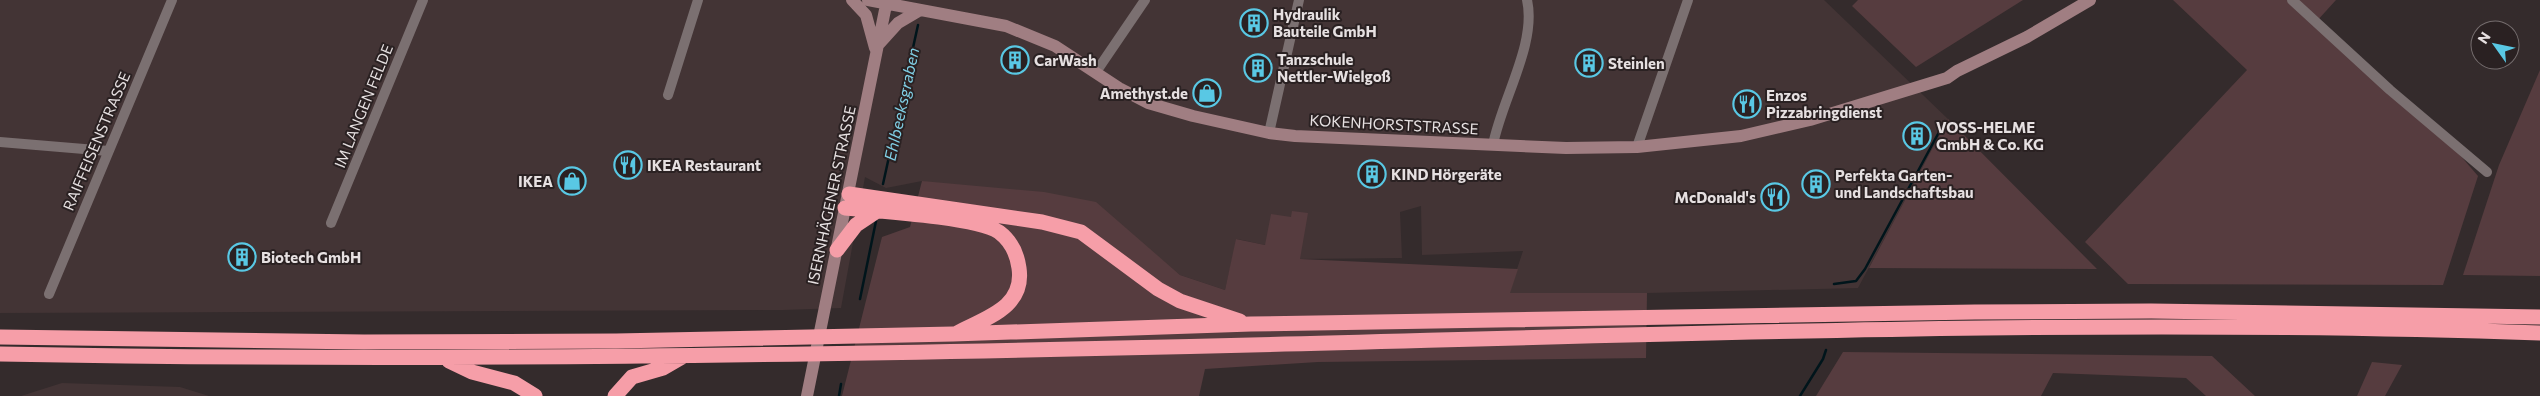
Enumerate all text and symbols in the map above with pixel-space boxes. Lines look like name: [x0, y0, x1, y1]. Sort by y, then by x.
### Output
place label: Hydraulik Bauteile GmbH: [1273, 5, 1377, 40]
building icon: Hydraulik Bauteile GmbH: [1239, 8, 1269, 38]
north arrow: [2470, 20, 2520, 70]
text: N: [2474, 29, 2494, 47]
street label: IM LANGEN FELDE: [330, 41, 396, 170]
building icon: CarWash: [1000, 45, 1030, 75]
water label: Ehlbeeksgraben: [880, 46, 922, 162]
building icon: Steinlen: [1574, 48, 1604, 78]
place label: Tanzschule Nettler-Wielgoß: [1277, 50, 1391, 85]
place label: CarWash: [1034, 51, 1097, 69]
building icon: Tanzschule Nettler-Wielgoß: [1243, 53, 1273, 83]
place label: Steinlen: [1608, 54, 1665, 72]
street label: RAIFFEISENSTRASSE: [59, 69, 133, 213]
shop icon: Amethyst.de: [1192, 78, 1222, 108]
place label: Amethyst.de: [1100, 84, 1188, 102]
place label: Enzos Pizzabringdienst: [1766, 86, 1882, 121]
restaurant icon: Enzos Pizzabringdienst: [1732, 89, 1762, 119]
street label: ISERNHÄGENER STRASSE: [803, 104, 859, 286]
street label: KOKENHORSTSTRASSE: [1309, 111, 1479, 137]
place label: VOSS-HELME GmbH & Co. KG: [1936, 118, 2044, 153]
building icon: VOSS-HELME GmbH & Co. KG: [1902, 121, 1932, 151]
restaurant icon: IKEA Restaurant: [613, 150, 643, 180]
place label: IKEA Restaurant: [647, 156, 761, 174]
building icon: KIND Hörgeräte: [1357, 159, 1387, 189]
place label: KIND Hörgeräte: [1391, 165, 1502, 183]
shop icon: IKEA: [557, 166, 587, 196]
place label: Perfekta Garten- und Landschaftsbau: [1835, 166, 1974, 201]
building icon: Perfekta Garten- und Landschaftsbau: [1801, 169, 1831, 199]
place label: IKEA: [518, 172, 553, 190]
restaurant icon: McDonald's: [1760, 182, 1790, 212]
place label: McDonald's: [1675, 188, 1756, 206]
building icon: Biotech GmbH: [227, 242, 257, 272]
place label: Biotech GmbH: [261, 248, 361, 266]

